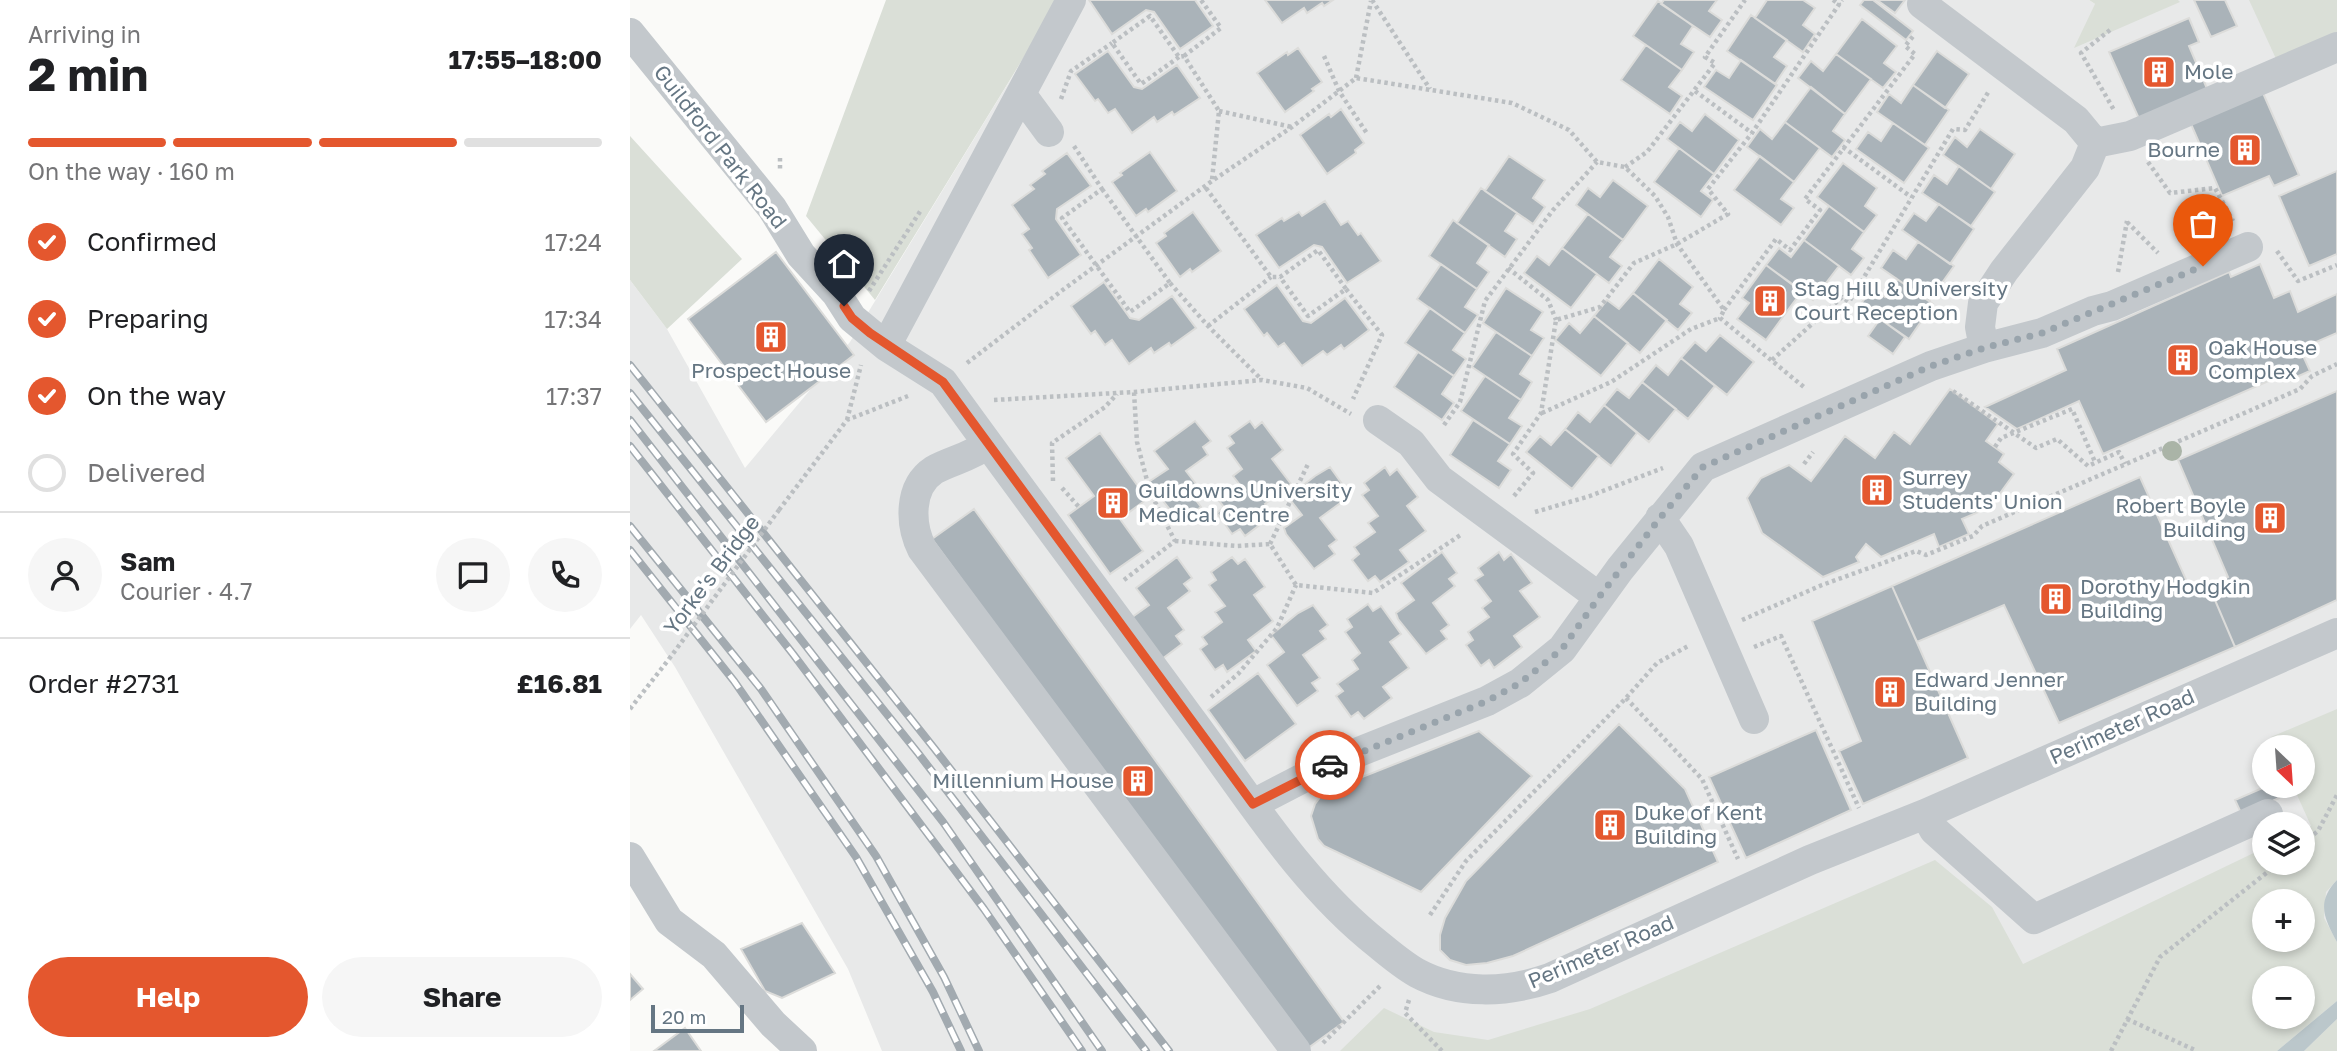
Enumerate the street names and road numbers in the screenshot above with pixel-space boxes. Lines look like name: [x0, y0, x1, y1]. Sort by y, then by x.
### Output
street label: Guildford Park Road: [649, 59, 793, 234]
street label: Yorke's Bridge: [658, 510, 765, 639]
street label: Perimeter Road: [2045, 683, 2198, 770]
street label: Perimeter Road: [1524, 909, 1677, 993]

